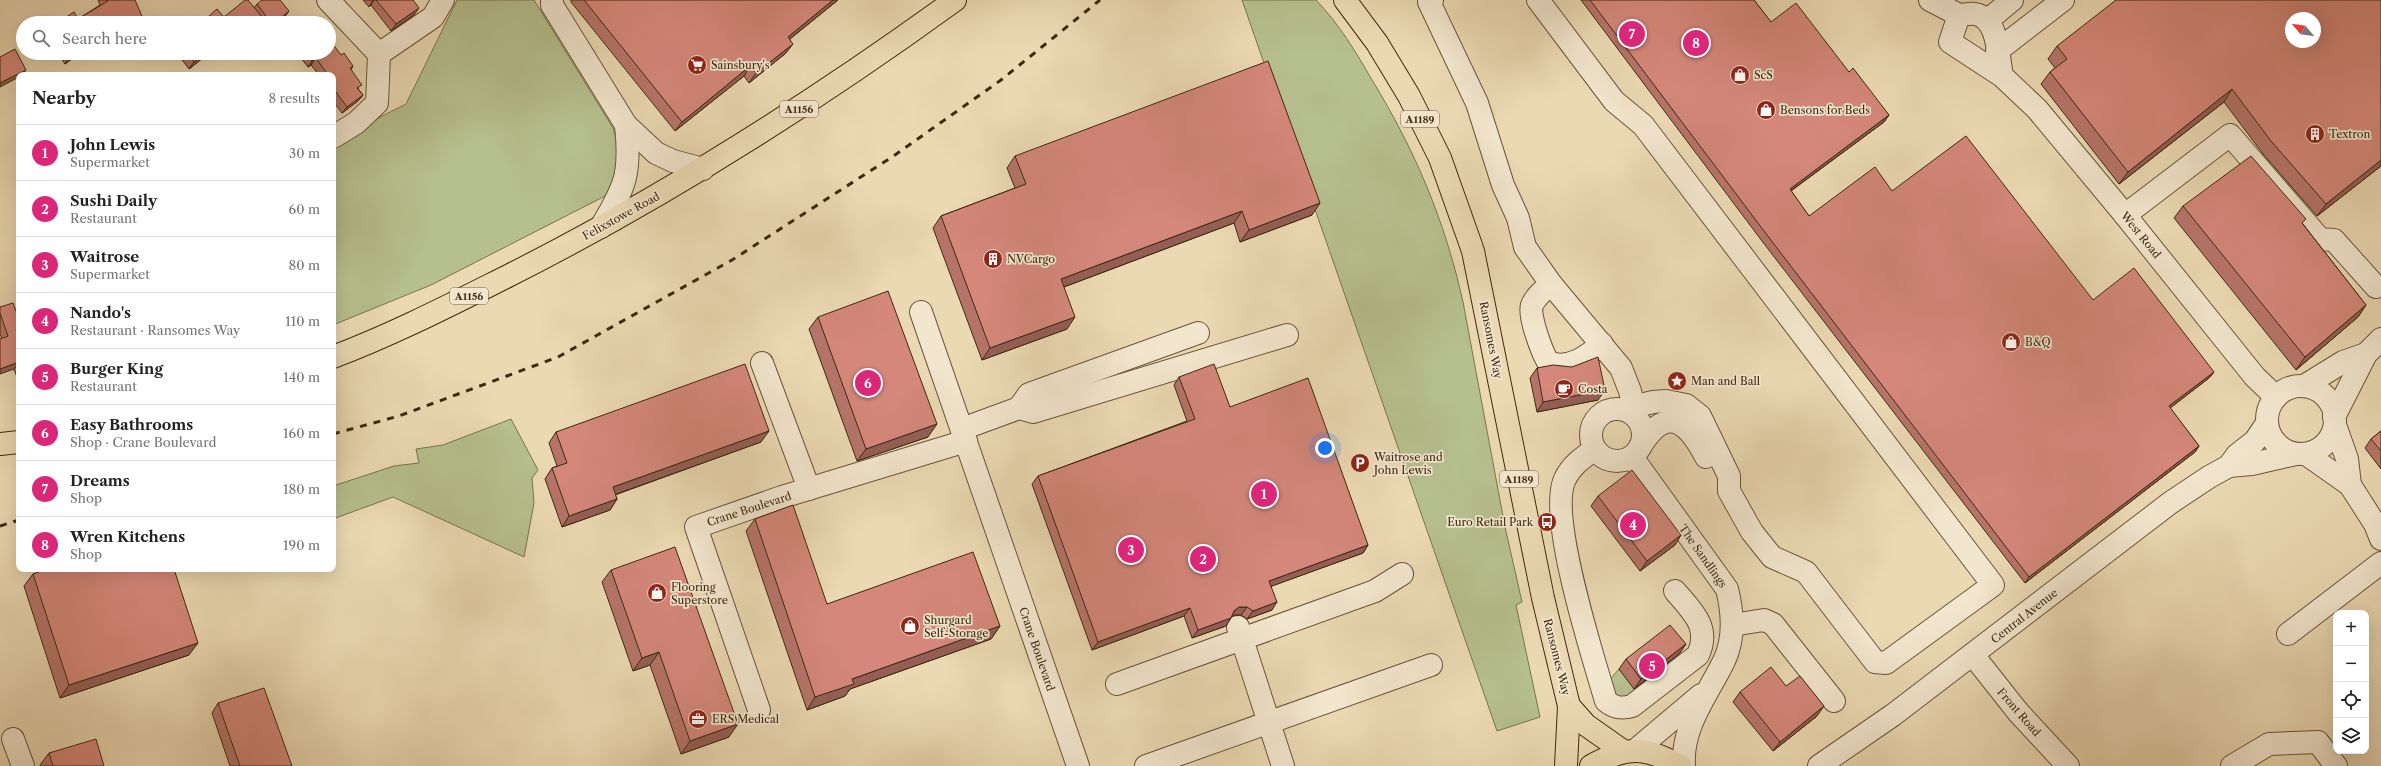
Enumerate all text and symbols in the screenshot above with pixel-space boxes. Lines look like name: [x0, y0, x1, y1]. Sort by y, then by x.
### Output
north arrow: [2285, 12, 2321, 48]
search box: [16, 16, 336, 60]
pin: 7: [1619, 19, 1645, 49]
icon: search: [30, 27, 52, 49]
pin: 8: [1683, 28, 1709, 58]
text: Search here: [62, 29, 147, 48]
supermarket icon: Sainsbury's: [686, 54, 708, 76]
place label: Sainsbury's: [711, 58, 770, 72]
shop icon: ScS: [1729, 64, 1751, 86]
place label: ScS: [1754, 68, 1773, 82]
text: Nearby: [32, 88, 96, 108]
text: 8 results: [268, 90, 320, 106]
shop icon: Bensons for Beds: [1755, 99, 1777, 121]
road number: A1156: [780, 101, 818, 117]
place label: Bensons for Beds: [1780, 103, 1870, 117]
road number: A1189: [1401, 111, 1439, 127]
building icon: Textron: [2304, 123, 2326, 145]
place label: Textron: [2329, 127, 2370, 141]
text: John Lewis: [70, 135, 155, 154]
text: 1: [42, 145, 48, 161]
text: 30 m: [289, 145, 320, 161]
text: Supermarket: [70, 154, 150, 170]
street label: Felixstowe Road: [580, 189, 662, 243]
text: Sushi Daily: [70, 191, 157, 210]
text: 2: [41, 201, 49, 217]
text: 60 m: [289, 201, 320, 217]
street label: West Road: [2117, 208, 2164, 261]
text: Restaurant: [70, 210, 137, 226]
text: Waitrose: [70, 247, 139, 266]
building icon: NVCargo: [982, 248, 1004, 270]
place label: NVCargo: [1007, 252, 1055, 266]
text: 3: [41, 257, 49, 273]
text: 80 m: [288, 257, 320, 273]
text: Supermarket: [70, 266, 150, 282]
road number: A1156: [450, 288, 488, 304]
street label: Ransomes Way: [1477, 300, 1506, 381]
text: Nando's: [70, 303, 131, 322]
text: 4: [41, 313, 49, 329]
text: 110 m: [285, 313, 320, 329]
text: Restaurant · Ransomes Way: [70, 322, 240, 338]
shop icon: B&Q: [2000, 331, 2022, 353]
place label: B&Q: [2025, 335, 2051, 349]
text: Burger King: [70, 359, 163, 378]
pin: 6: [855, 368, 881, 398]
text: 5: [41, 369, 49, 385]
text: 140 m: [283, 369, 320, 385]
place icon: Man and Ball: [1666, 370, 1688, 392]
place label: Man and Ball: [1691, 374, 1761, 388]
text: Restaurant: [70, 378, 137, 394]
cafe icon: Costa: [1553, 378, 1575, 400]
place label: Costa: [1578, 382, 1608, 396]
text: Easy Bathrooms: [70, 415, 193, 434]
text: 6: [41, 425, 49, 441]
text: 160 m: [283, 425, 320, 441]
text: Shop · Crane Boulevard: [70, 434, 216, 450]
your location: [1315, 438, 1335, 458]
place label: Waitrose and John Lewis: [1372, 450, 1443, 477]
parking icon: Waitrose and John Lewis: [1349, 452, 1371, 474]
text: Dreams: [70, 471, 130, 490]
road number: A1189: [1500, 471, 1538, 487]
pin: 1: [1251, 479, 1277, 509]
text: 7: [42, 481, 48, 497]
text: 180 m: [283, 481, 320, 497]
street label: Crane Boulevard: [705, 489, 793, 529]
text: Shop: [70, 490, 102, 506]
pin: 4: [1620, 510, 1646, 540]
bus stop icon: Euro Retail Park: [1536, 511, 1558, 533]
place label: Euro Retail Park: [1447, 515, 1534, 529]
street label: The Sandlings: [1676, 522, 1730, 591]
text: Wren Kitchens: [70, 527, 185, 546]
pin: 3: [1118, 535, 1144, 565]
text: 8: [41, 537, 49, 553]
text: 190 m: [283, 537, 320, 553]
pin: 2: [1190, 544, 1216, 574]
text: Shop: [70, 546, 102, 562]
place label: Flooring Superstore: [671, 580, 728, 607]
shop icon: Flooring Superstore: [646, 582, 668, 604]
street label: Central Avenue: [1988, 586, 2060, 646]
street label: Crane Boulevard: [1016, 605, 1058, 693]
map controls: [2333, 610, 2369, 754]
button: +: [2333, 610, 2369, 646]
place label: Shurgard Self-Storage: [924, 613, 988, 640]
shop icon: Shurgard Self-Storage: [899, 615, 921, 637]
street label: Ransomes Way: [1541, 617, 1574, 698]
button: −: [2333, 646, 2369, 682]
pin: 5: [1639, 651, 1665, 681]
button: locate: [2333, 682, 2369, 718]
street label: Front Road: [1994, 685, 2044, 739]
office icon: ERS Medical: [687, 708, 709, 730]
place label: ERS Medical: [712, 712, 780, 726]
button: layers: [2333, 718, 2369, 754]

